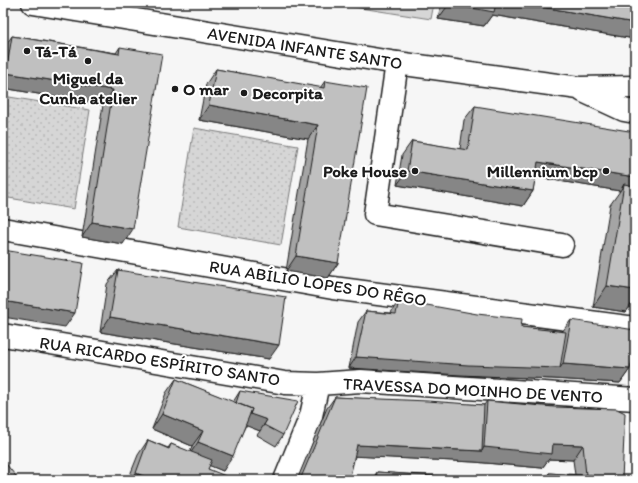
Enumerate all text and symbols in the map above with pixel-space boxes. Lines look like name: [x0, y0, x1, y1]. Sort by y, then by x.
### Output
street label: AVENIDA INFANTE SANTO: [206, 23, 404, 73]
place label: Tá-Tá: [34, 41, 77, 61]
marker: Tá-Tá: [22, 46, 32, 56]
marker: Miguel da Cunha atelier: [83, 56, 93, 66]
place label: Miguel da Cunha atelier: [39, 68, 137, 108]
place label: O mar: [183, 79, 229, 99]
place label: Decorpita: [252, 83, 323, 104]
marker: O mar: [170, 84, 180, 94]
marker: Decorpita: [239, 88, 249, 98]
place label: Poke House: [323, 161, 407, 181]
place label: Millennium bcp: [487, 161, 599, 182]
marker: Poke House: [410, 166, 420, 176]
marker: Millennium bcp: [601, 166, 611, 176]
street label: RUA ABÍLIO LOPES DO RÊGO: [208, 256, 428, 310]
street label: RUA RICARDO ESPÍRITO SANTO: [38, 332, 282, 390]
street label: TRAVESSA DO MOINHO DE VENTO: [343, 373, 603, 407]

